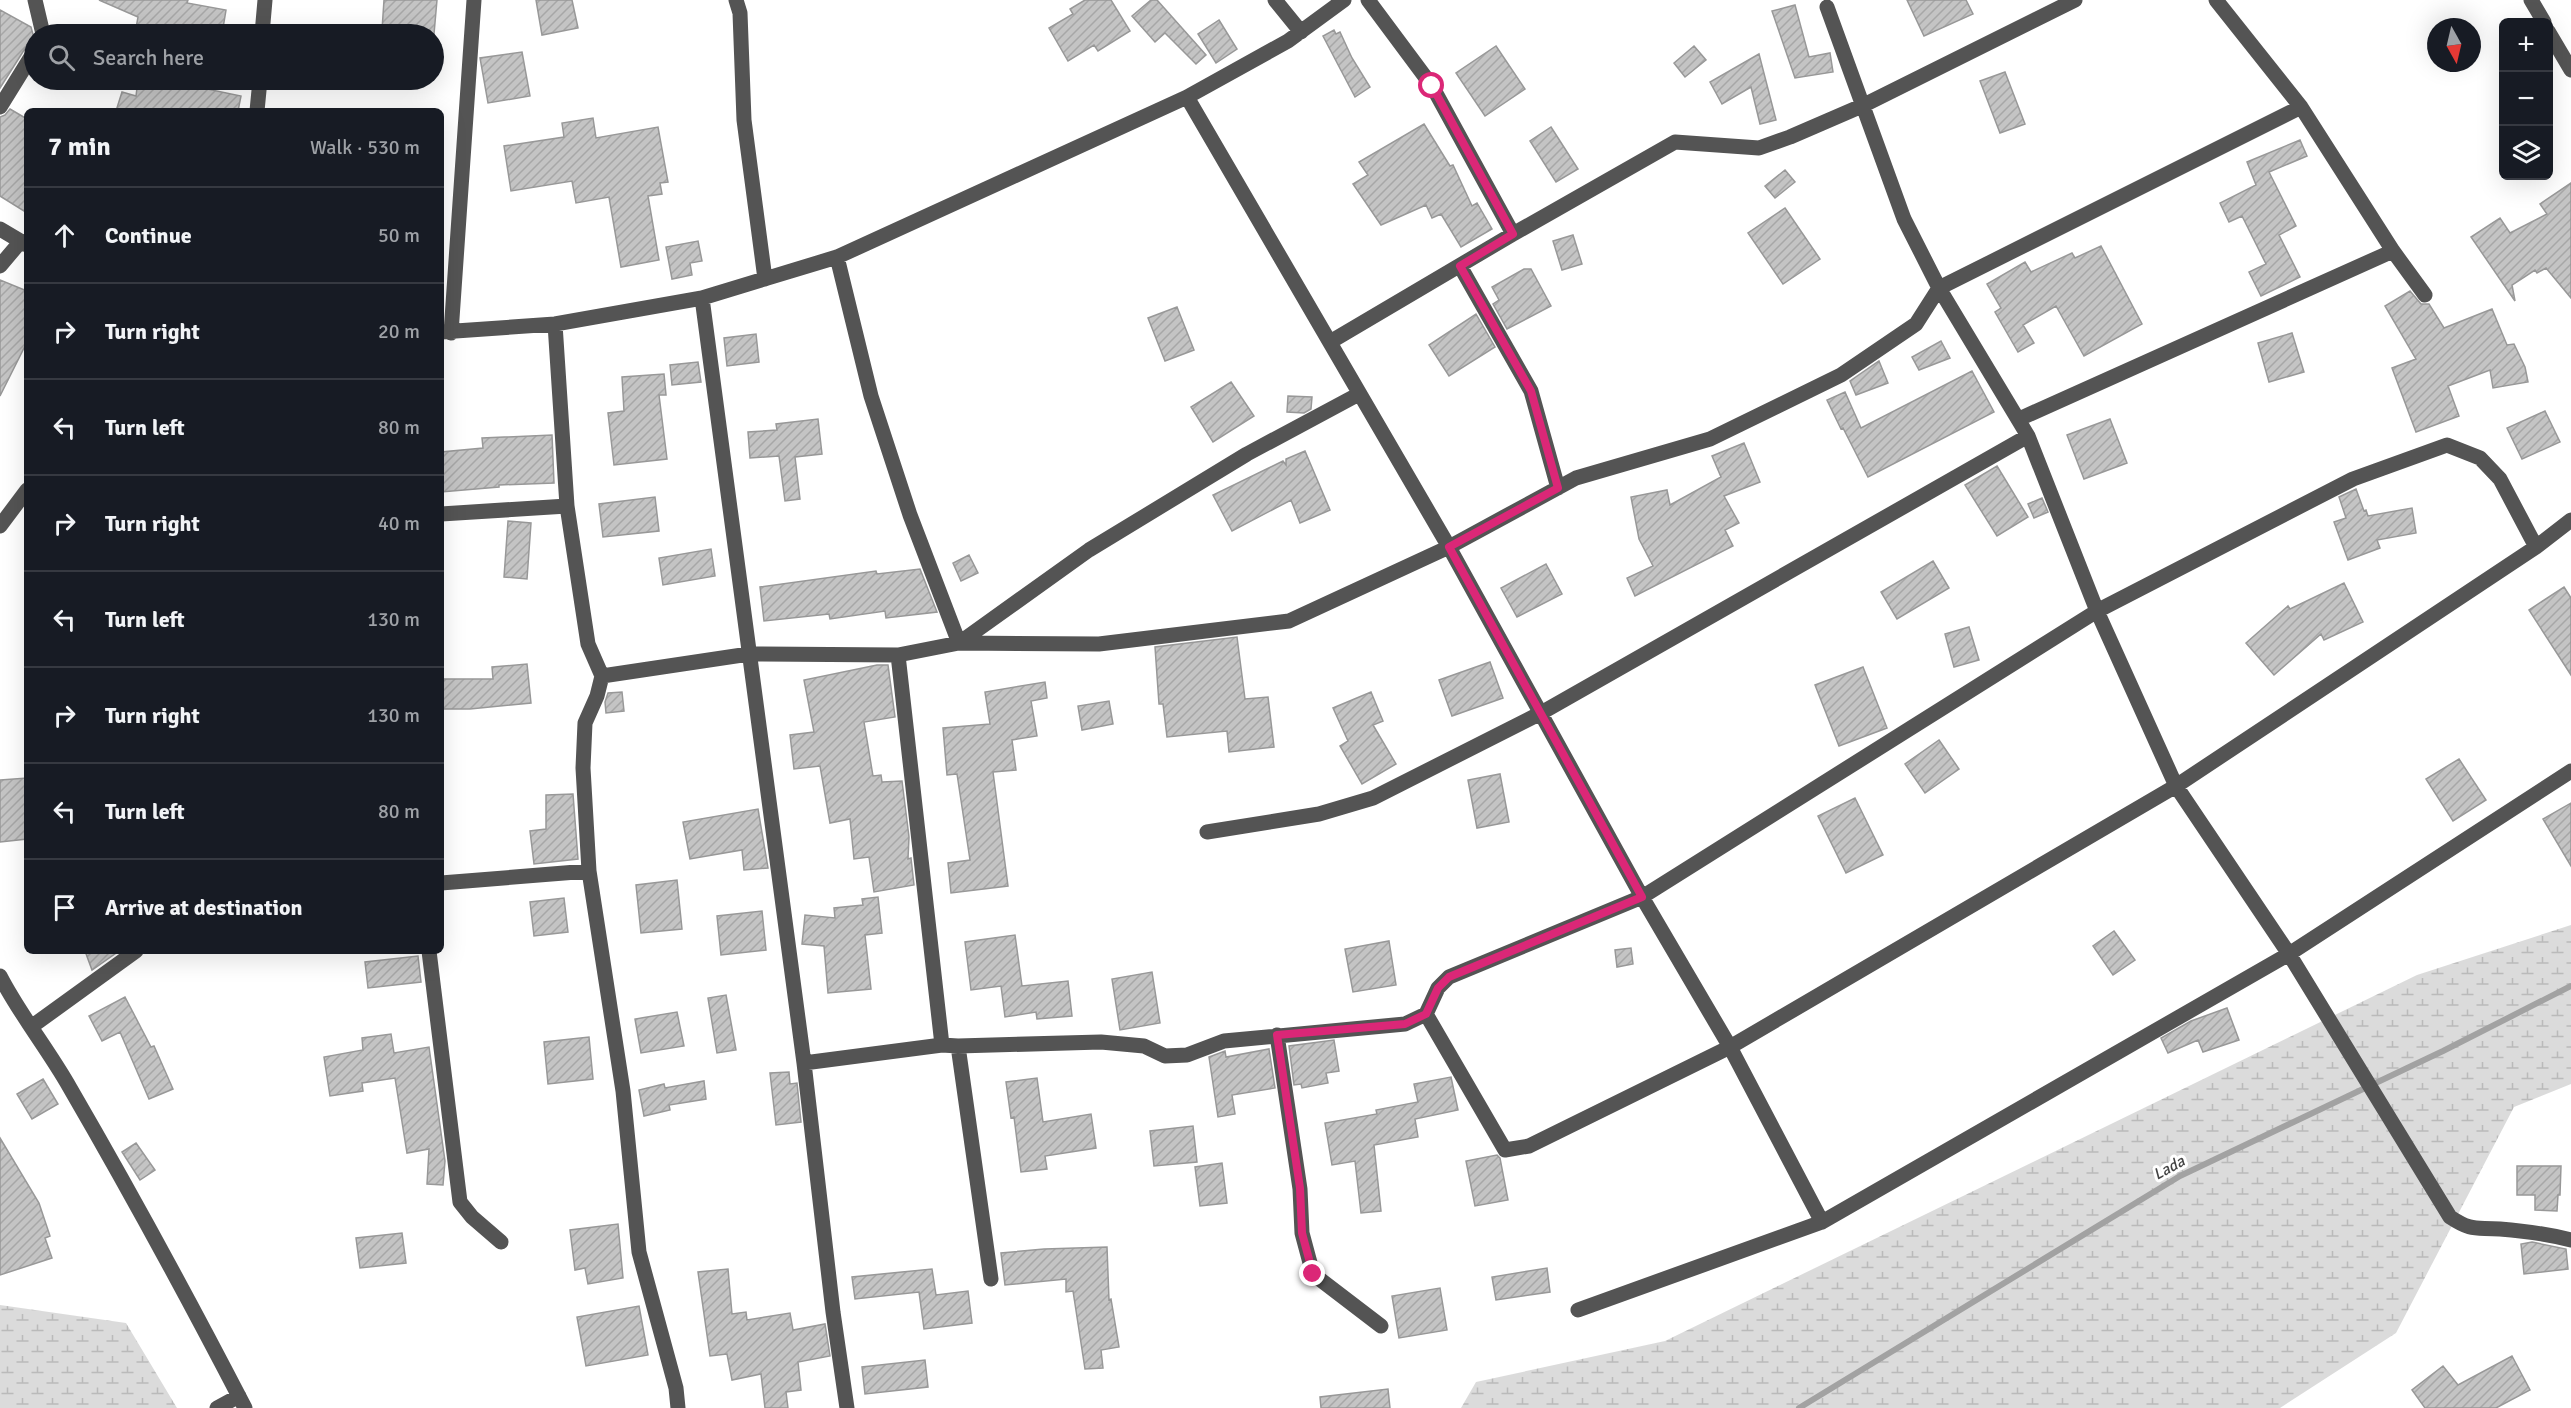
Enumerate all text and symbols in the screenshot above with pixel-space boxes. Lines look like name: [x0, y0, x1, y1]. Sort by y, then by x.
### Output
north arrow: [2427, 18, 2481, 72]
map controls: [2499, 18, 2553, 180]
button: +: [2499, 18, 2553, 72]
search box: [24, 24, 444, 90]
icon: search: [45, 41, 78, 74]
text: Search here: [93, 44, 204, 71]
route start: [1418, 72, 1444, 98]
button: −: [2499, 72, 2553, 126]
button: layers: [2499, 126, 2553, 180]
text: 7 min: [48, 131, 111, 163]
text: Walk · 530 m: [310, 135, 420, 160]
icon: ahead: [48, 219, 81, 252]
text: Continue: [105, 222, 192, 249]
text: 50 m: [378, 223, 420, 248]
icon: right: [48, 315, 81, 348]
text: Turn right: [105, 318, 200, 345]
text: 20 m: [378, 319, 420, 344]
icon: left: [48, 411, 81, 444]
text: Turn left: [105, 414, 185, 441]
text: 80 m: [378, 415, 420, 440]
icon: right: [48, 507, 81, 540]
text: Turn right: [105, 510, 200, 537]
text: 40 m: [378, 511, 420, 536]
icon: left: [48, 603, 81, 636]
text: Turn left: [105, 606, 185, 633]
text: 130 m: [367, 607, 420, 632]
icon: right: [48, 699, 81, 732]
text: Turn right: [105, 702, 200, 729]
text: 130 m: [367, 703, 420, 728]
icon: left: [48, 795, 81, 828]
text: Turn left: [105, 798, 185, 825]
text: 80 m: [378, 799, 420, 824]
icon: arrive: [48, 891, 81, 924]
text: Arrive at destination: [105, 894, 302, 921]
water label: Lada: [2150, 1151, 2189, 1185]
route end: [1299, 1260, 1325, 1286]

